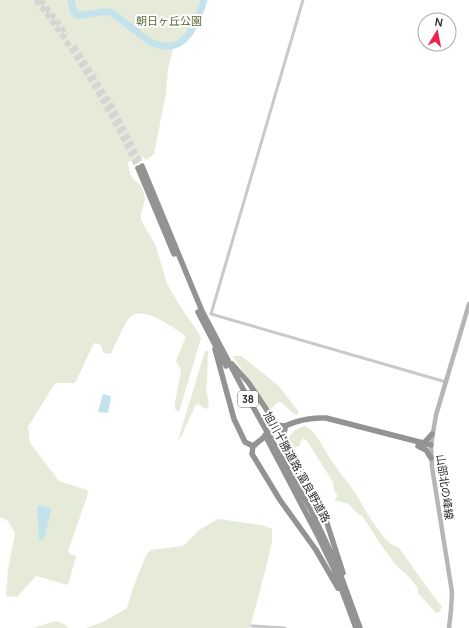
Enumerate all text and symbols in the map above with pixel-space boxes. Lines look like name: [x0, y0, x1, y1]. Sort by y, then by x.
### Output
north arrow: [417, 12, 457, 52]
park label: 朝日ヶ丘公園: [136, 13, 202, 28]
text: N: [434, 14, 444, 30]
road number: 38: [238, 391, 258, 407]
street label: 旭川十勝道路;富良野道路: [261, 409, 334, 525]
street label: 山部北の峰線: [433, 453, 458, 521]

